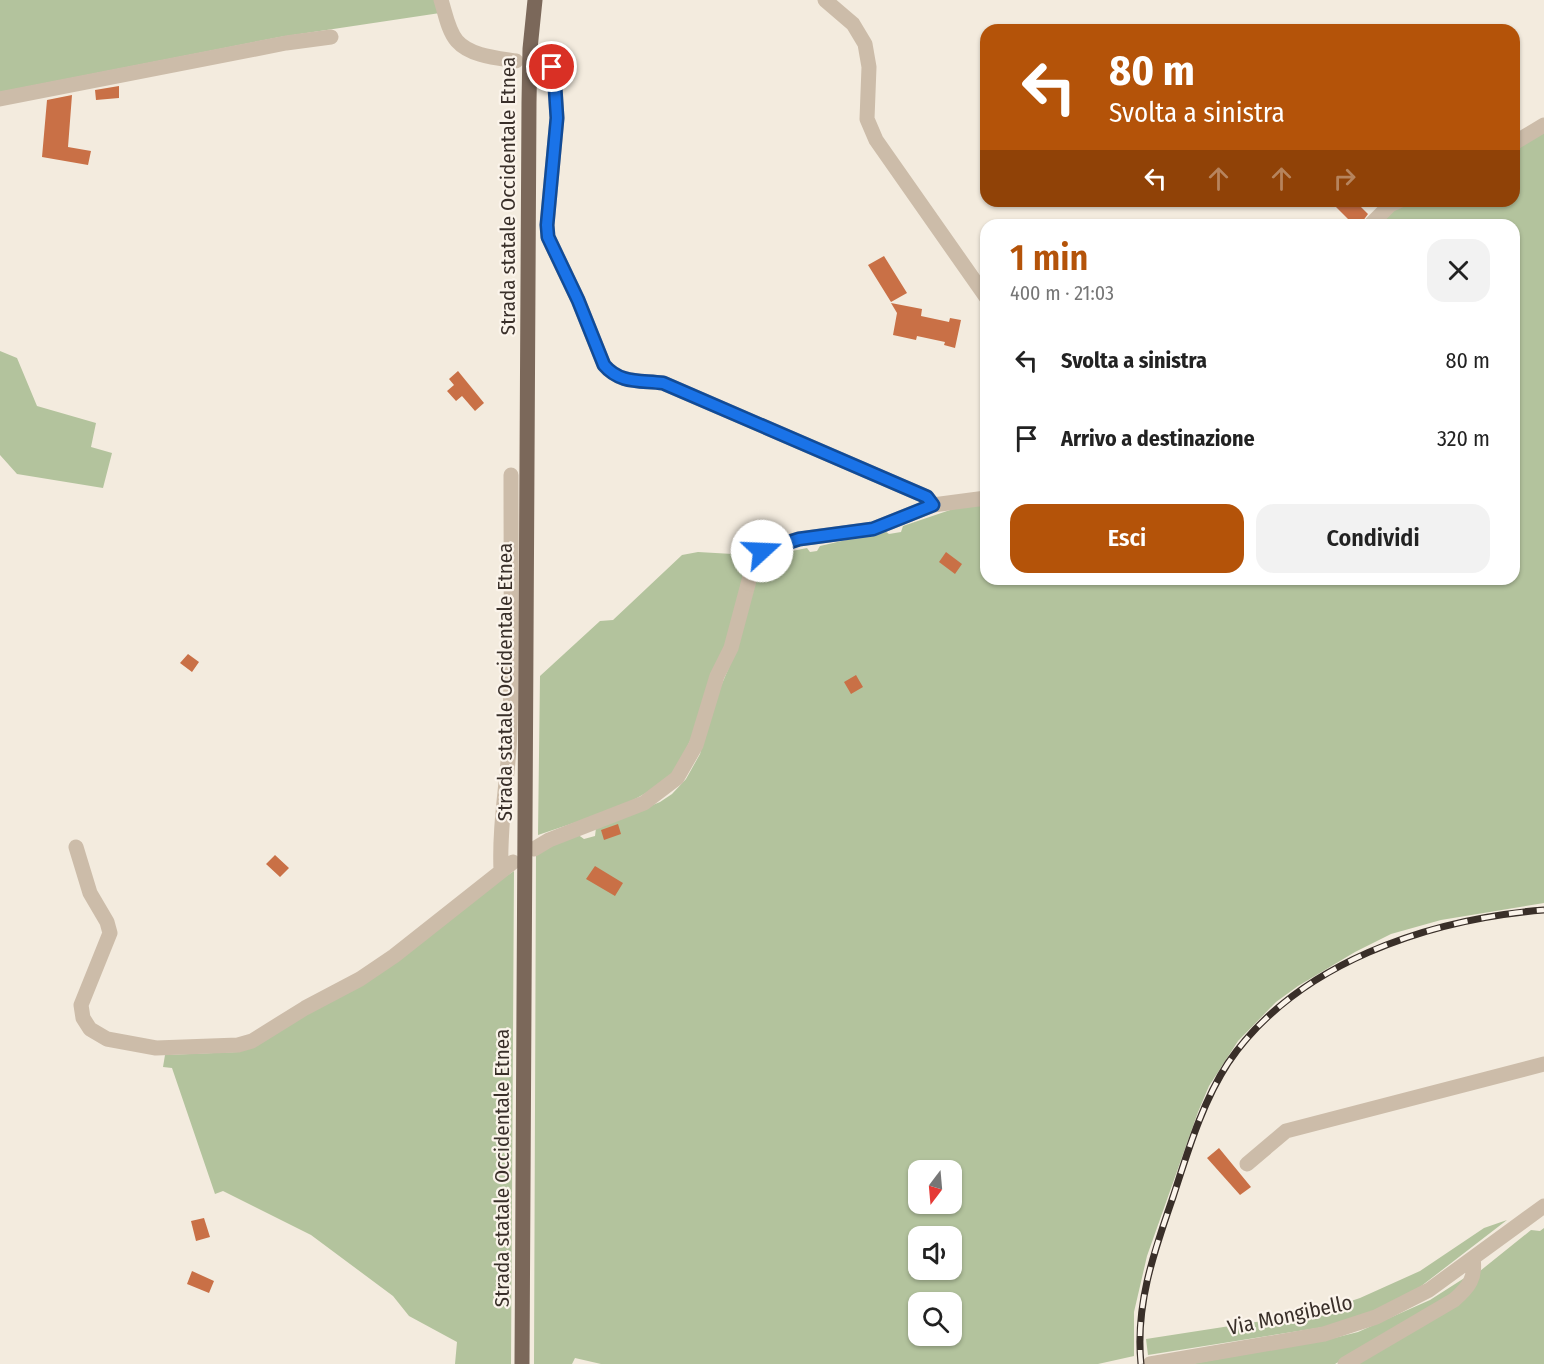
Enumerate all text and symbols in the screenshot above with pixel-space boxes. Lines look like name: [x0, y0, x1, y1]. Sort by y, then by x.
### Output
pin: [526, 41, 577, 92]
text: 80 m: [1109, 46, 1195, 96]
icon: left: [1010, 48, 1088, 126]
icon: arrive: [535, 50, 568, 83]
street label: Strada statale Occidentale Etnea: [495, 57, 521, 335]
text: Svolta a sinistra: [1109, 97, 1285, 129]
icon: left: [1139, 162, 1172, 195]
icon: ahead: [1202, 162, 1235, 195]
icon: ahead: [1265, 162, 1298, 195]
icon: right: [1328, 162, 1361, 195]
text: 1 min: [1010, 236, 1088, 280]
button: close: [1427, 239, 1490, 302]
text: 400 m · 21:03: [1010, 281, 1114, 305]
icon: left: [1010, 344, 1043, 377]
text: Svolta a sinistra: [1061, 347, 1207, 374]
text: 80 m: [1445, 347, 1490, 374]
icon: arrive: [1010, 422, 1043, 455]
text: Arrivo a destinazione: [1061, 425, 1255, 452]
text: 320 m: [1437, 425, 1490, 452]
button: Esci: [1010, 504, 1244, 573]
button: Condividi: [1256, 504, 1490, 573]
position arrow: [730, 519, 794, 583]
street label: Strada statale Occidentale Etnea: [492, 543, 518, 821]
street label: Strada statale Occidentale Etnea: [489, 1029, 515, 1307]
north arrow: [908, 1160, 962, 1214]
map controls: [908, 1160, 962, 1346]
button: sound: [908, 1226, 962, 1280]
street label: Via Mongibello: [1225, 1289, 1355, 1341]
button: search: [908, 1292, 962, 1346]

